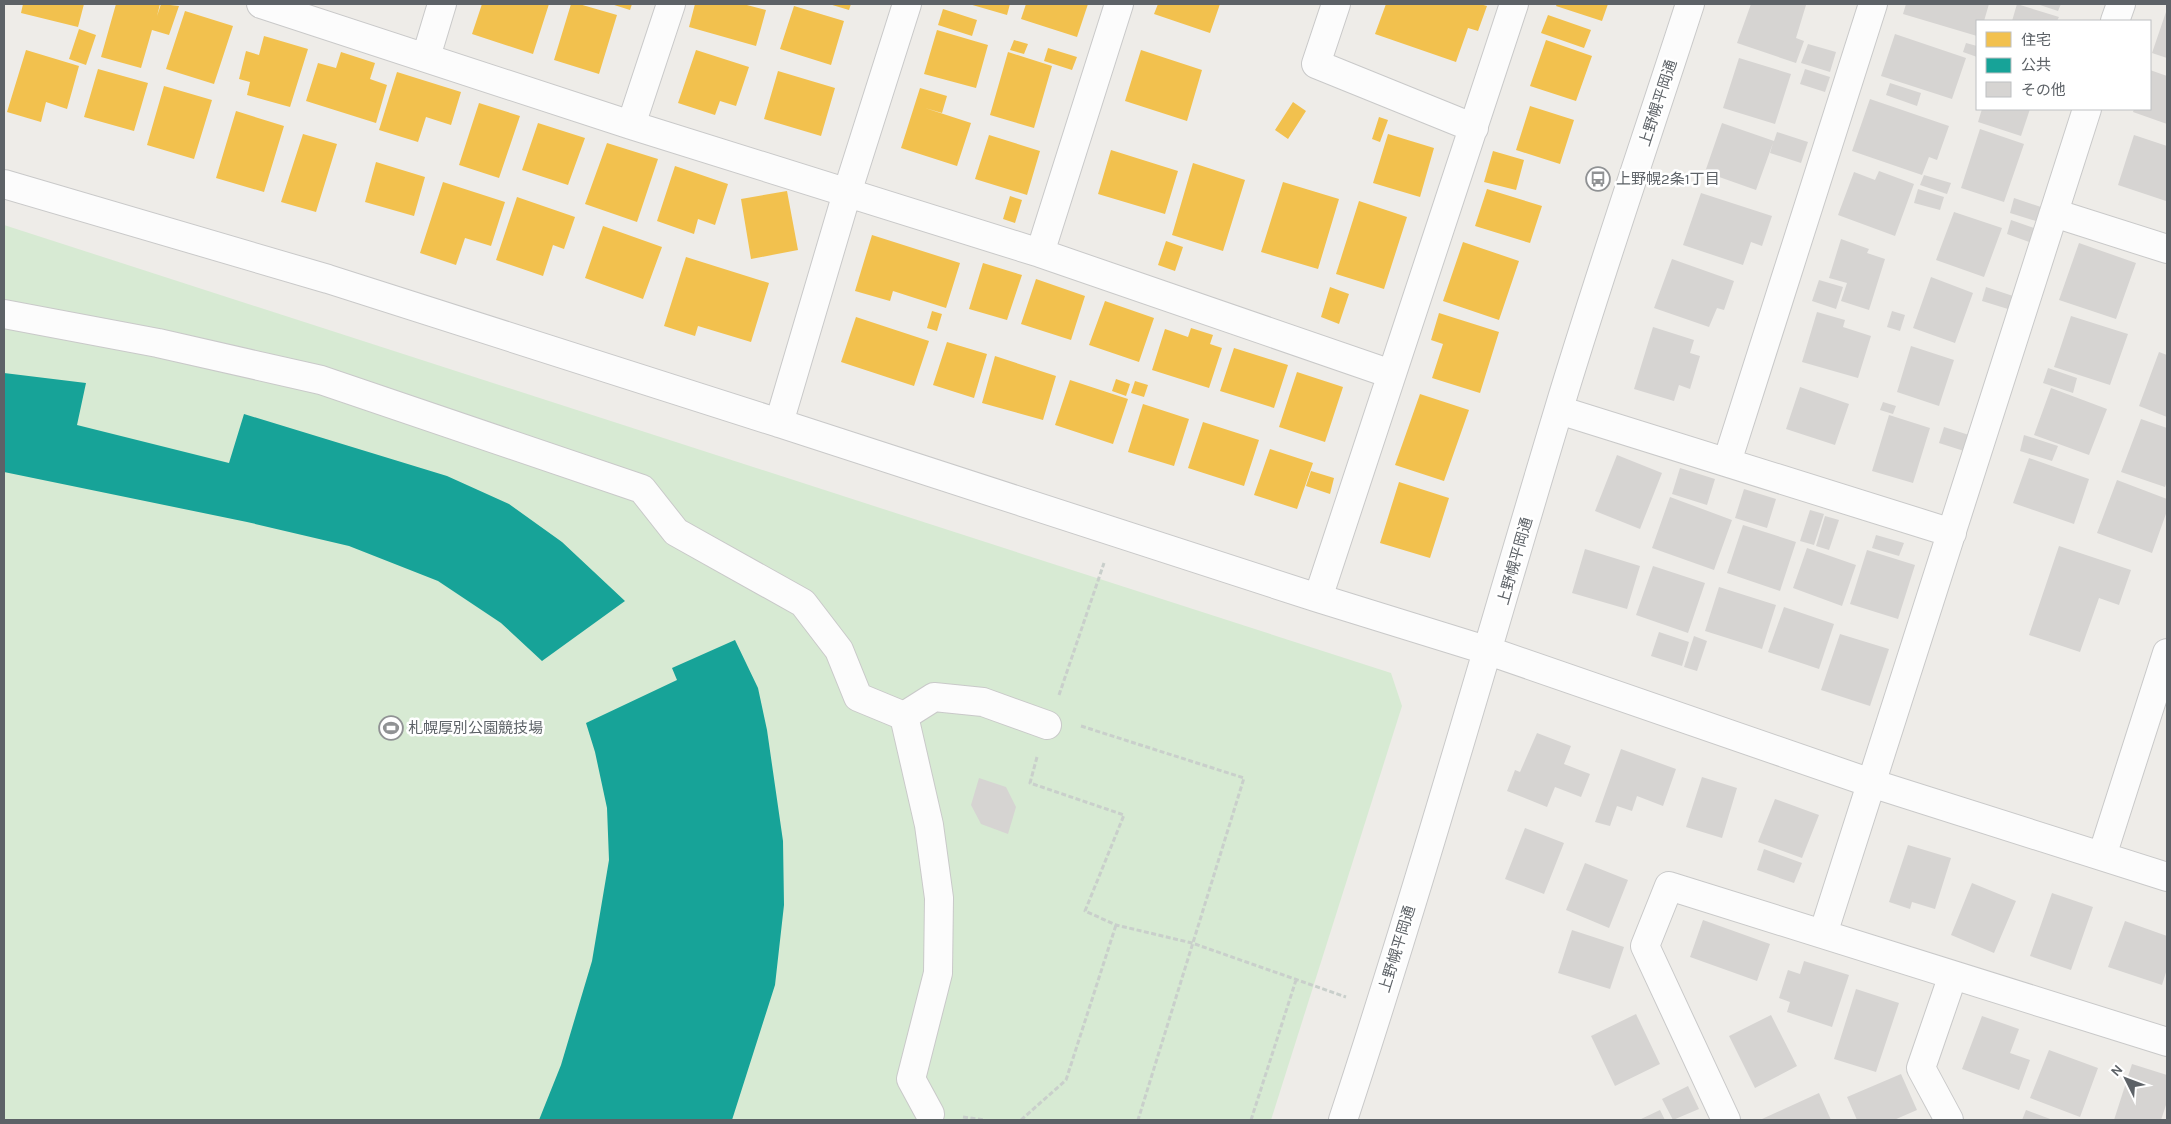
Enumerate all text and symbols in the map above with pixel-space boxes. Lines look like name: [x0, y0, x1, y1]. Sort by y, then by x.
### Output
legend: [1976, 20, 2151, 110]
text: 住宅: [2021, 31, 2051, 49]
text: 公共: [2021, 56, 2051, 74]
street label: 上野幌平岡通: [1636, 57, 1680, 149]
text: その他: [2021, 81, 2066, 99]
bus stop icon: 上野幌2条1丁目: [1585, 166, 1611, 192]
place label: 上野幌2条1丁目: [1616, 170, 1720, 188]
street label: 上野幌平岡通: [1494, 515, 1536, 607]
sports icon: 札幌厚別公園競技場: [378, 715, 404, 741]
place label: 札幌厚別公園競技場: [408, 719, 543, 737]
street label: 上野幌平岡通: [1375, 903, 1419, 995]
north arrow: [2101, 1054, 2151, 1104]
text: N: [2107, 1061, 2126, 1080]

